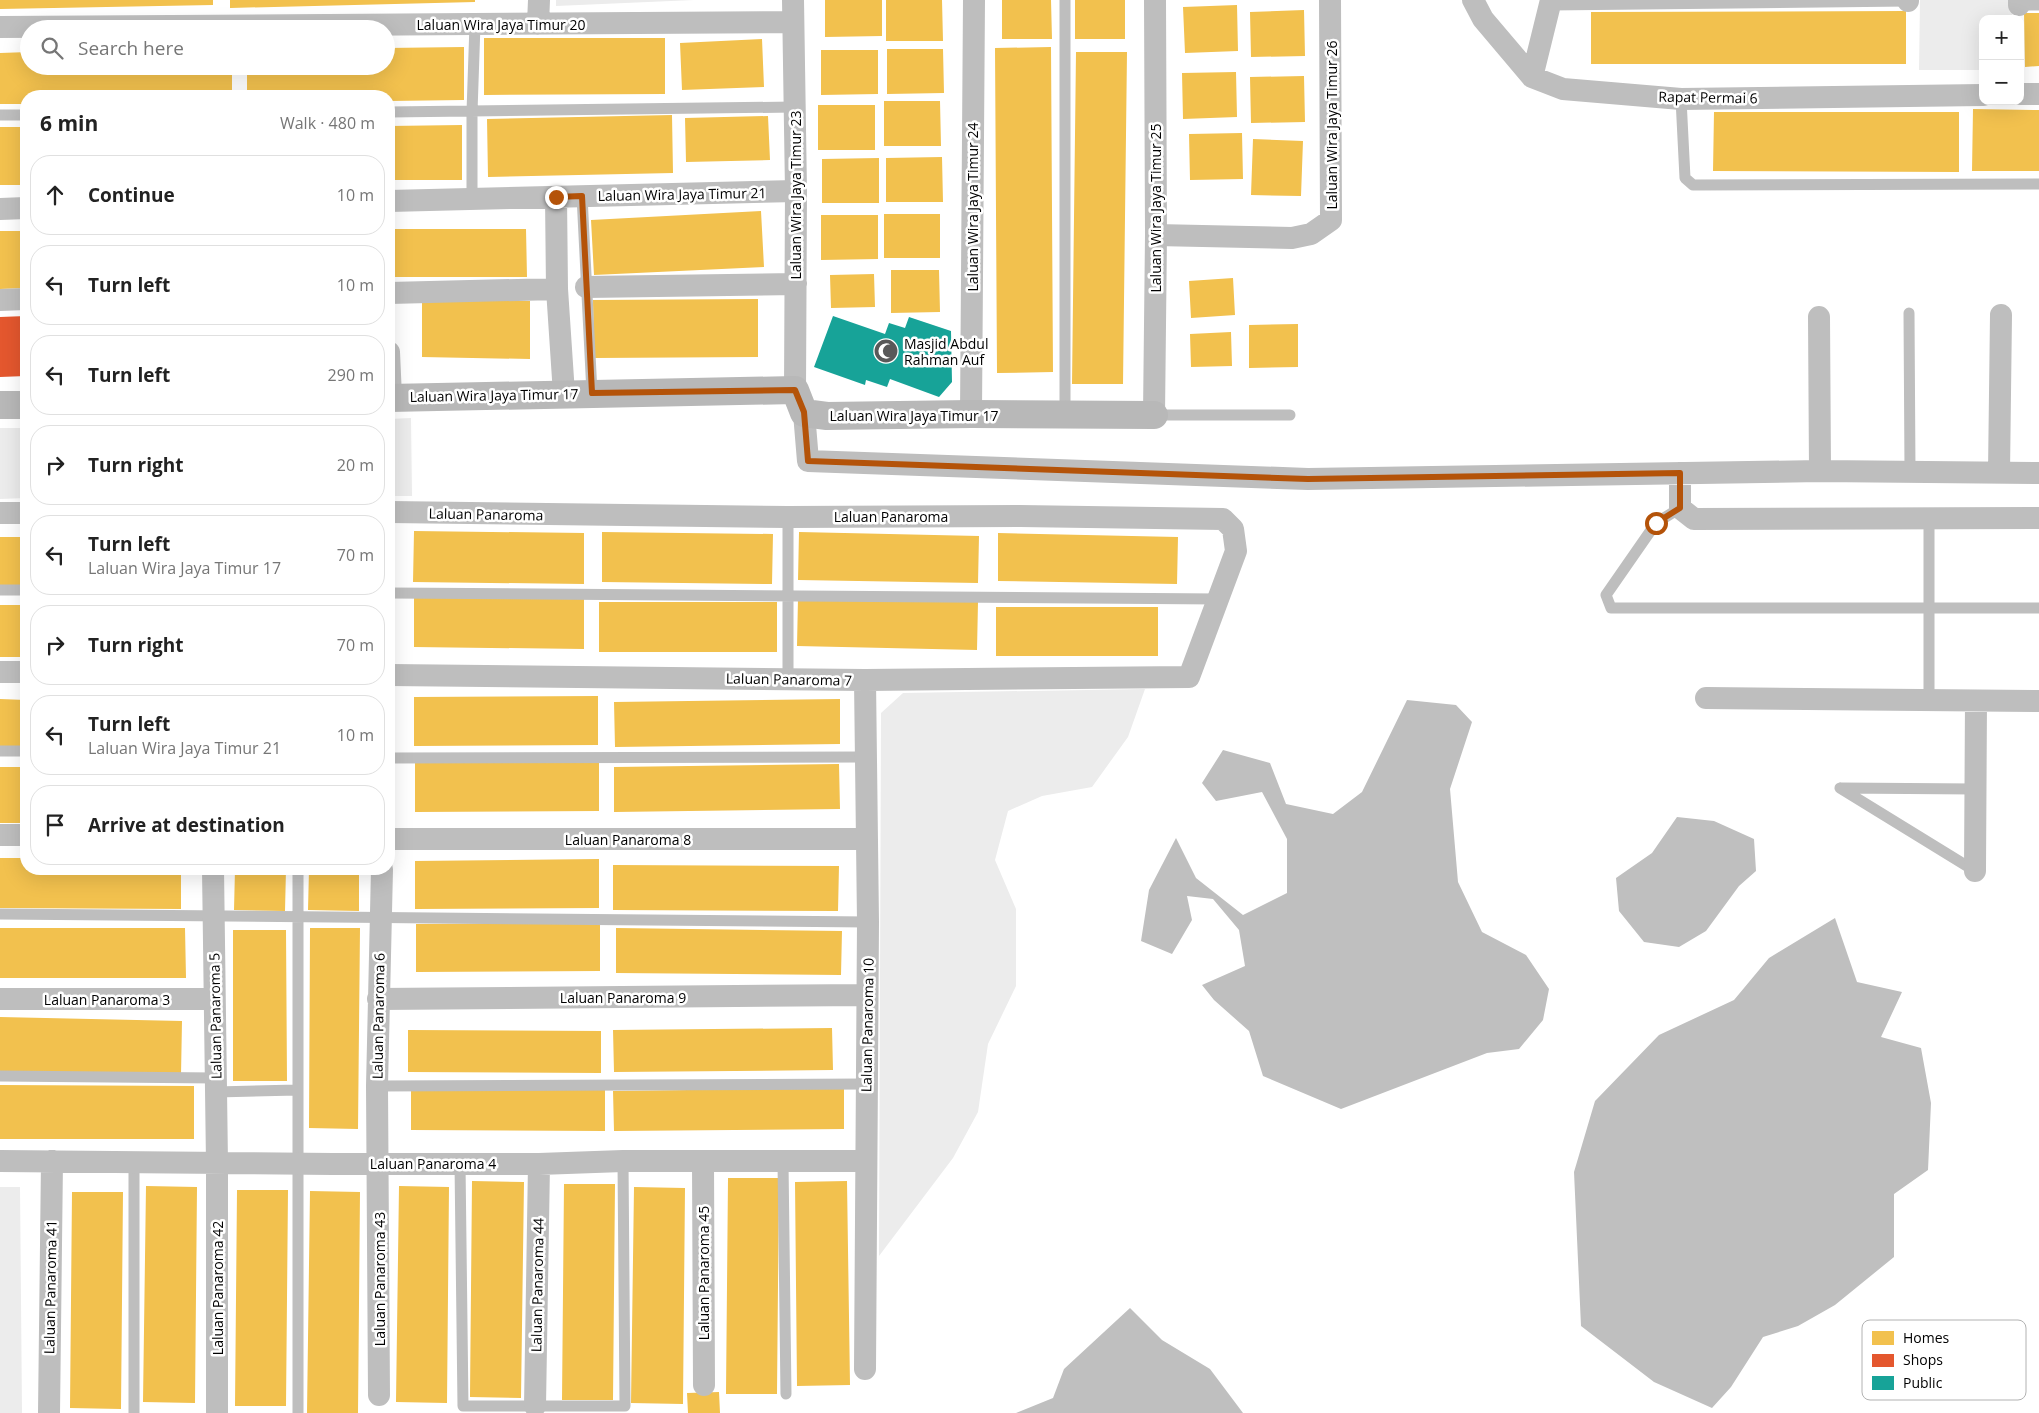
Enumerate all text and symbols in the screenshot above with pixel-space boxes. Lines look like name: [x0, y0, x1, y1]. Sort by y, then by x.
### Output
street label: Laluan Wira Jaya Timur 20: [417, 15, 585, 34]
map controls: [1979, 15, 2024, 105]
button: +: [1979, 15, 2024, 60]
search box: [20, 20, 395, 75]
icon: search: [38, 34, 66, 62]
text: Search here: [78, 35, 184, 61]
street label: Laluan Wira Jaya Timur 26: [1322, 41, 1341, 209]
button: −: [1979, 60, 2024, 105]
street label: Rapat Permai 6: [1658, 87, 1758, 107]
text: 6 min: [40, 109, 98, 137]
street label: Laluan Wira Jaya Timur 23: [786, 111, 805, 279]
text: Walk · 480 m: [280, 112, 375, 134]
street label: Laluan Wira Jaya Timur 24: [963, 123, 982, 291]
street label: Laluan Wira Jaya Timur 25: [1146, 124, 1165, 292]
icon: ahead: [41, 181, 69, 209]
text: Continue: [88, 182, 175, 208]
street label: Laluan Wira Jaya Timur 21: [597, 183, 767, 205]
text: 10 m: [337, 184, 374, 206]
route end: [545, 186, 568, 209]
icon: left: [41, 271, 69, 299]
text: Turn left: [88, 272, 170, 298]
text: 10 m: [337, 274, 374, 296]
place label: Masjid Abdul Rahman Auf: [904, 334, 988, 369]
mosque icon: Masjid Abdul Rahman Auf: [873, 338, 899, 364]
icon: left: [41, 361, 69, 389]
text: Turn left: [88, 362, 170, 388]
text: 290 m: [328, 364, 374, 386]
street label: Laluan Wira Jaya Timur 17: [409, 384, 579, 406]
street label: Laluan Wira Jaya Timur 17: [830, 406, 998, 425]
icon: right: [41, 451, 69, 479]
text: Turn right: [88, 452, 183, 478]
text: 20 m: [337, 454, 374, 476]
street label: Laluan Panaroma: [429, 504, 543, 524]
street label: Laluan Panaroma: [834, 507, 948, 526]
route start: [1645, 512, 1668, 535]
text: Turn left: [88, 531, 170, 557]
icon: left: [41, 541, 69, 569]
text: 70 m: [337, 544, 374, 566]
text: Laluan Wira Jaya Timur 17: [88, 557, 281, 579]
icon: right: [41, 631, 69, 659]
text: Turn right: [88, 632, 183, 658]
text: 70 m: [337, 634, 374, 656]
street label: Laluan Panaroma 7: [726, 668, 852, 690]
text: Turn left: [88, 711, 170, 737]
icon: left: [41, 721, 69, 749]
text: 10 m: [337, 724, 374, 746]
text: Laluan Wira Jaya Timur 21: [88, 737, 281, 759]
icon: arrive: [41, 811, 69, 839]
text: Arrive at destination: [88, 812, 285, 838]
street label: Laluan Panaroma 8: [565, 830, 691, 849]
street label: Laluan Panaroma 5: [204, 953, 226, 1079]
street label: Laluan Panaroma 6: [367, 953, 389, 1079]
street label: Laluan Panaroma 10: [856, 958, 878, 1092]
street label: Laluan Panaroma 9: [560, 988, 686, 1007]
street label: Laluan Panaroma 3: [44, 990, 170, 1009]
street label: Laluan Panaroma 4: [370, 1154, 496, 1173]
street label: Laluan Panaroma 45: [694, 1206, 713, 1340]
street label: Laluan Panaroma 43: [370, 1212, 389, 1346]
street label: Laluan Panaroma 44: [526, 1218, 548, 1352]
street label: Laluan Panaroma 41: [39, 1220, 61, 1354]
street label: Laluan Panaroma 42: [208, 1221, 227, 1355]
legend: [1862, 1320, 2026, 1400]
text: Homes: [1903, 1328, 1950, 1347]
text: Shops: [1903, 1350, 1943, 1369]
text: Public: [1903, 1373, 1943, 1392]

